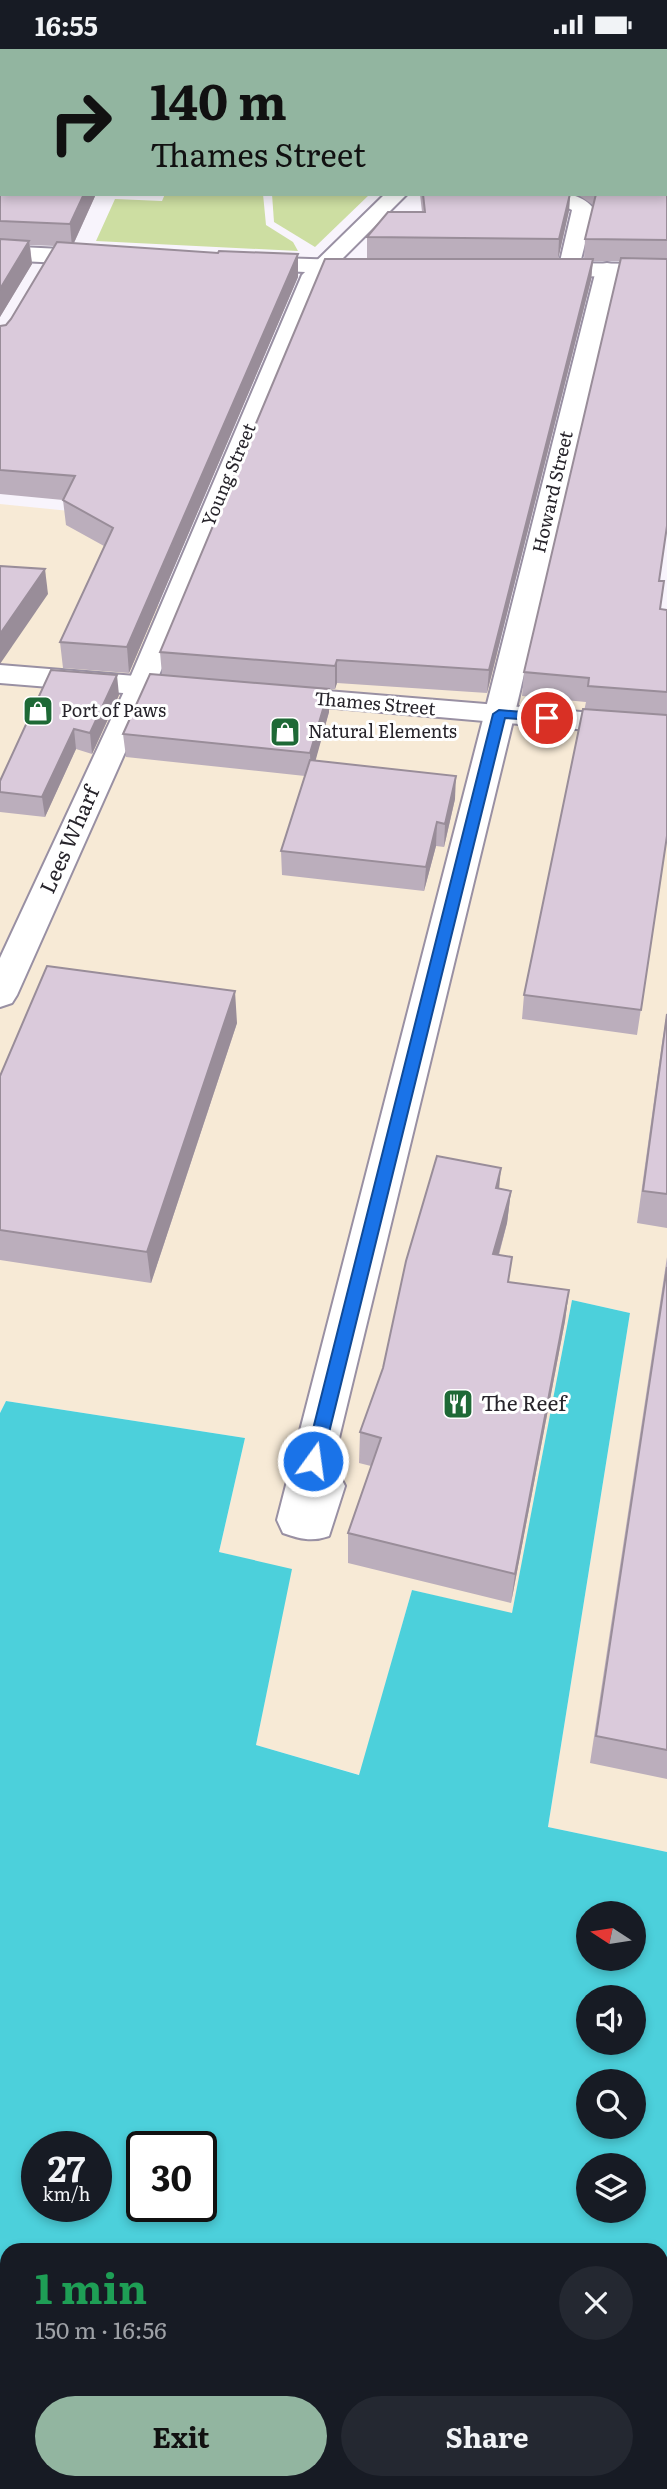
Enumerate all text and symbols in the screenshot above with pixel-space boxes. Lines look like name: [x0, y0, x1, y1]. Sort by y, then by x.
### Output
text: 16:55: [35, 5, 98, 44]
text: 140 m: [150, 62, 287, 135]
icon: right: [35, 77, 126, 168]
text: Thames Street: [150, 129, 366, 177]
street label: Young Street: [194, 418, 262, 530]
street label: Howard Street: [524, 427, 579, 555]
street label: Thames Street: [313, 684, 437, 721]
pin: [517, 688, 577, 748]
shop icon: Port of Paws: [21, 694, 55, 728]
place label: Port of Paws: [61, 696, 166, 723]
icon: arrive: [528, 699, 566, 737]
shop icon: Natural Elements: [268, 715, 302, 749]
place label: Natural Elements: [308, 717, 457, 744]
street label: Lees Wharf: [30, 779, 106, 898]
place label: The Reef: [481, 1386, 568, 1417]
restaurant icon: The Reef: [441, 1387, 475, 1421]
position arrow: [276, 1424, 350, 1498]
north arrow: [576, 1901, 646, 1971]
map controls: [576, 1901, 646, 2223]
button: sound: [576, 1985, 646, 2055]
button: search: [576, 2069, 646, 2139]
speed limit sign: 30: [126, 2131, 217, 2222]
text: 27: [48, 2141, 85, 2193]
button: layers: [576, 2153, 646, 2223]
text: km/h: [43, 2180, 90, 2207]
text: 1 min: [35, 2255, 147, 2317]
button: close: [559, 2266, 633, 2340]
text: 150 m · 16:56: [35, 2312, 167, 2346]
button: Exit: [35, 2396, 327, 2476]
button: Share: [341, 2396, 633, 2476]

